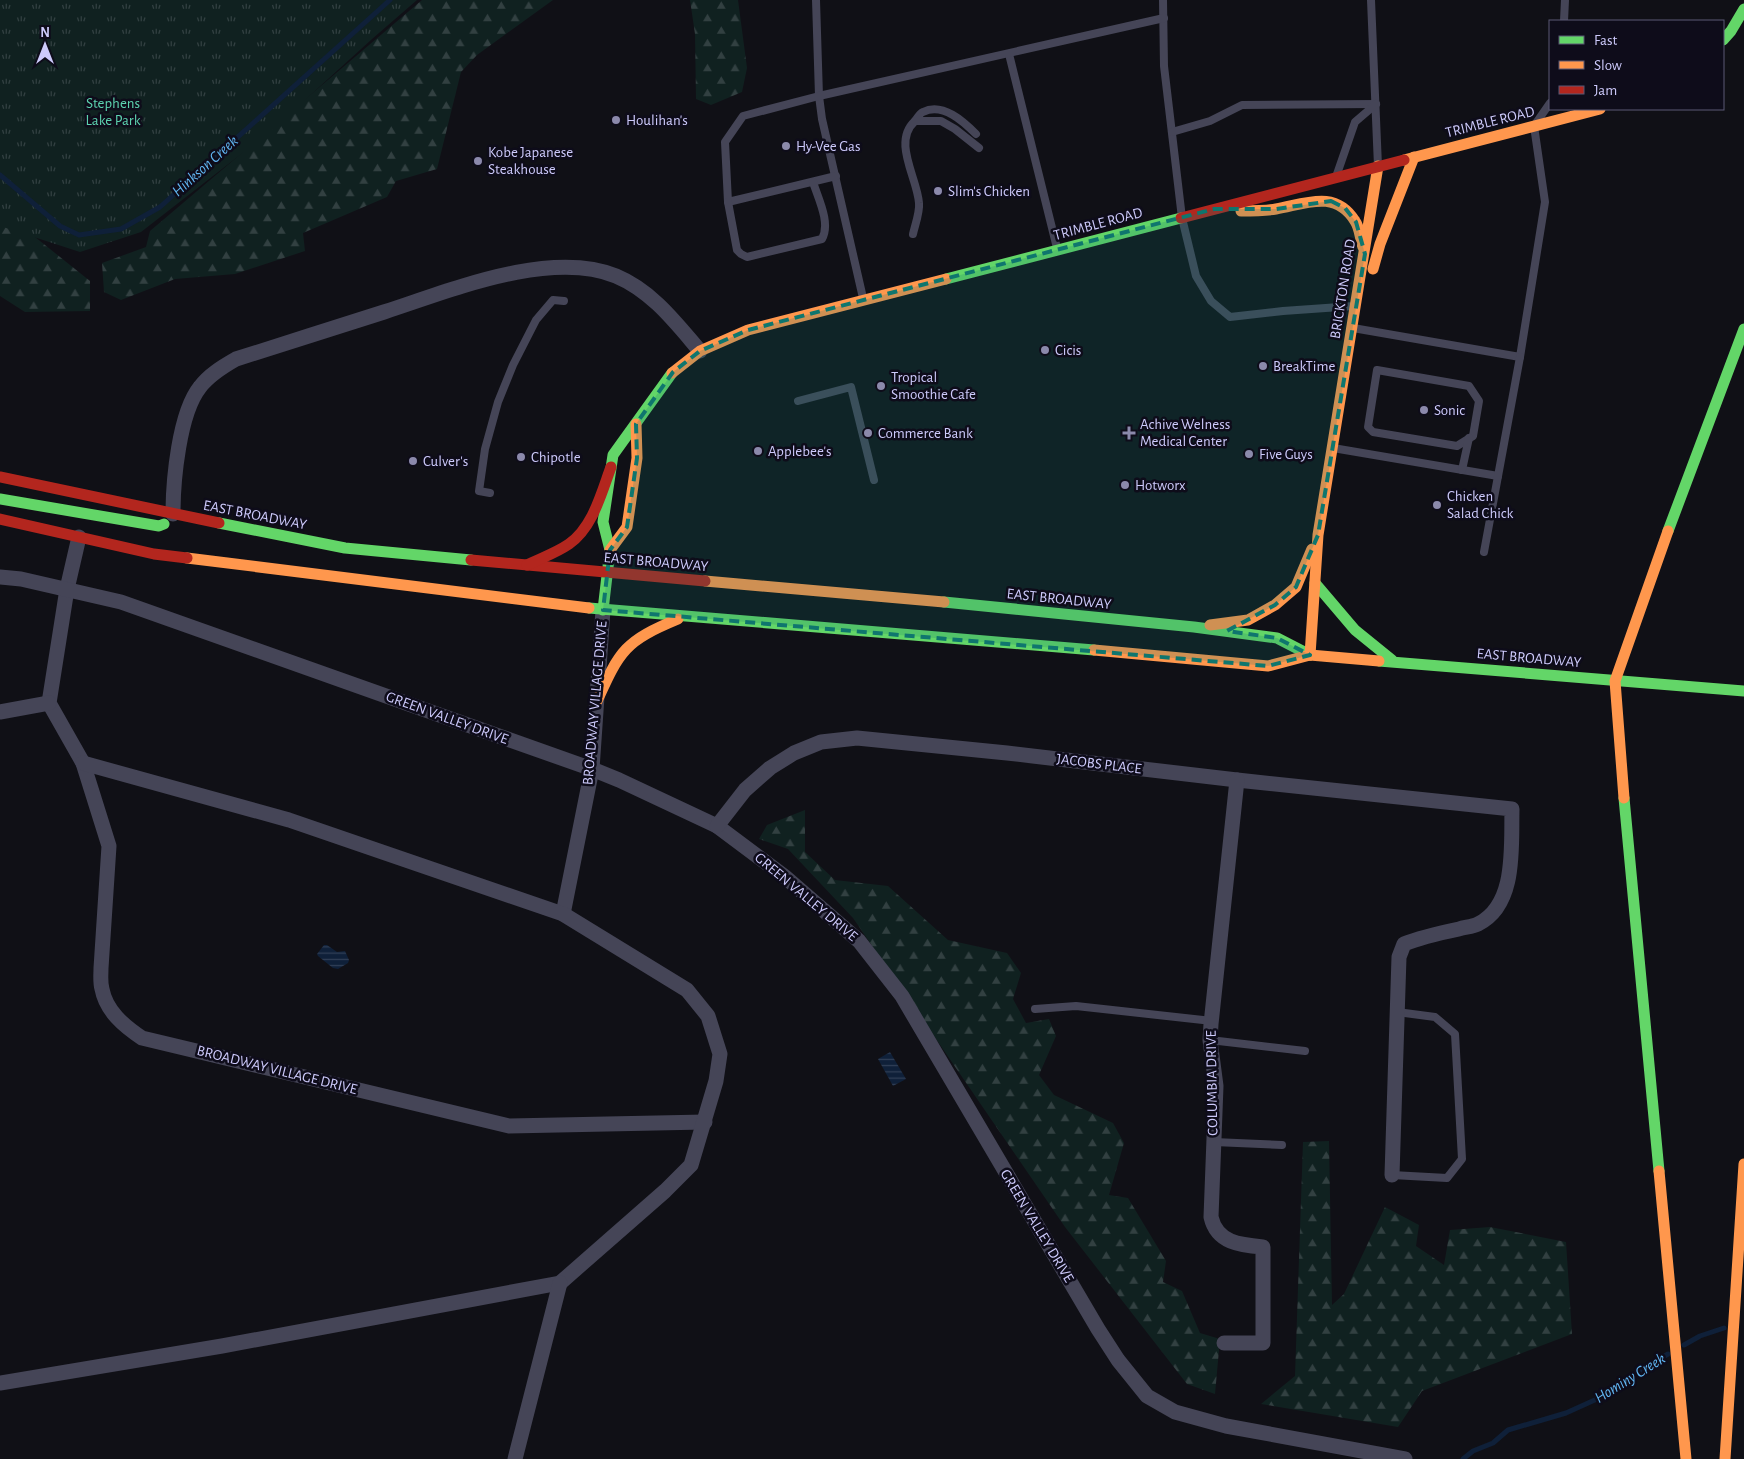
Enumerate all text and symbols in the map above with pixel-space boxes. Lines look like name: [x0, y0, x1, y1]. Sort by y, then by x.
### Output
north arrow: [20, 20, 70, 70]
legend: [1549, 20, 1724, 110]
text: N: [40, 26, 50, 40]
text: Fast: [1594, 33, 1618, 48]
text: Slow: [1594, 58, 1622, 73]
text: Jam: [1594, 83, 1617, 98]
park label: Stephens Lake Park: [85, 96, 141, 128]
street label: TRIMBLE ROAD: [1444, 104, 1536, 140]
place label: Houlihan's: [626, 113, 688, 128]
marker: Houlihan's: [610, 114, 622, 126]
water label: Hinkson Creek: [169, 132, 241, 200]
place label: Hy-Vee Gas: [796, 139, 861, 154]
marker: Hy-Vee Gas: [780, 140, 792, 152]
place label: Kobe Japanese Steakhouse: [488, 145, 573, 177]
marker: Kobe Japanese Steakhouse: [472, 155, 484, 167]
place label: Slim's Chicken: [948, 184, 1030, 199]
marker: Slim's Chicken: [932, 185, 944, 197]
street label: TRIMBLE ROAD: [1052, 205, 1144, 243]
street label: BRICKTON ROAD: [1328, 238, 1358, 340]
place label: Cicis: [1055, 343, 1081, 358]
marker: Cicis: [1039, 344, 1051, 356]
place label: BreakTime: [1273, 359, 1335, 374]
marker: BreakTime: [1257, 360, 1269, 372]
place label: Tropical Smoothie Cafe: [891, 370, 976, 402]
marker: Tropical Smoothie Cafe: [875, 380, 887, 392]
place label: Sonic: [1434, 403, 1465, 418]
marker: Sonic: [1418, 404, 1430, 416]
place label: Achive Welness Medical Center: [1140, 417, 1230, 449]
place label: Commerce Bank: [878, 426, 973, 441]
marker: Achive Welness Medical Center: [1122, 426, 1136, 440]
marker: Commerce Bank: [862, 427, 874, 439]
place label: Applebee's: [768, 444, 831, 459]
marker: Applebee's: [752, 445, 764, 457]
place label: Five Guys: [1259, 447, 1313, 462]
marker: Five Guys: [1243, 448, 1255, 460]
place label: Chipotle: [531, 450, 581, 465]
marker: Chipotle: [515, 451, 527, 463]
place label: Culver's: [423, 454, 468, 469]
marker: Culver's: [407, 455, 419, 467]
place label: Hotworx: [1135, 478, 1186, 493]
marker: Hotworx: [1119, 479, 1131, 491]
place label: Chicken Salad Chick: [1447, 489, 1514, 521]
street label: EAST BROADWAY: [202, 498, 308, 532]
marker: Chicken Salad Chick: [1431, 499, 1443, 511]
street label: EAST BROADWAY: [603, 550, 709, 574]
street label: EAST BROADWAY: [1006, 586, 1112, 612]
street label: BROADWAY VILLAGE DRIVE: [580, 620, 610, 786]
street label: EAST BROADWAY: [1476, 646, 1582, 670]
street label: GREEN VALLEY DRIVE: [384, 689, 510, 747]
street label: JACOBS PLACE: [1056, 751, 1142, 777]
street label: GREEN VALLEY DRIVE: [752, 850, 860, 944]
street label: COLUMBIA DRIVE: [1204, 1030, 1220, 1136]
street label: BROADWAY VILLAGE DRIVE: [195, 1043, 359, 1097]
street label: GREEN VALLEY DRIVE: [997, 1167, 1077, 1285]
water label: Hominy Creek: [1592, 1350, 1668, 1406]

